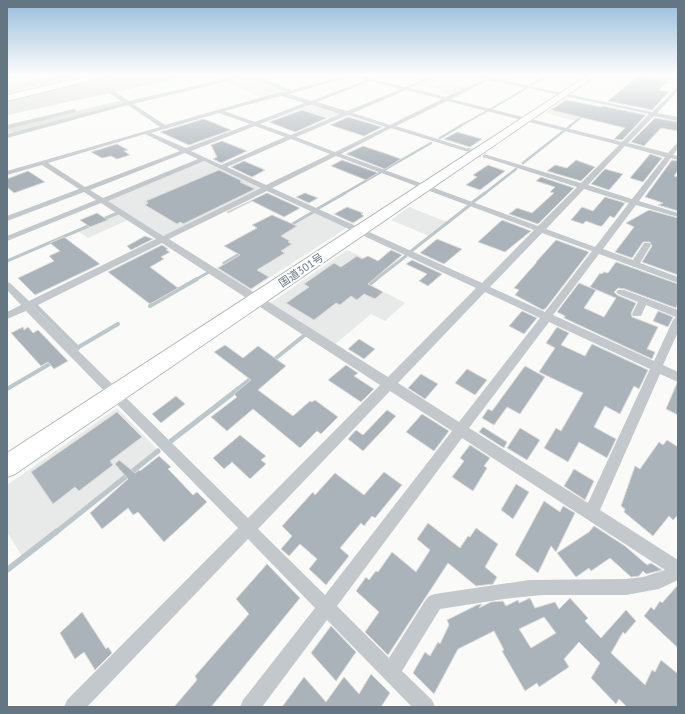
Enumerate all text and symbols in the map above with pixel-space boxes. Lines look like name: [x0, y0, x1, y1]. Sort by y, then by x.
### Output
street label: 国道301号: [276, 250, 326, 290]

